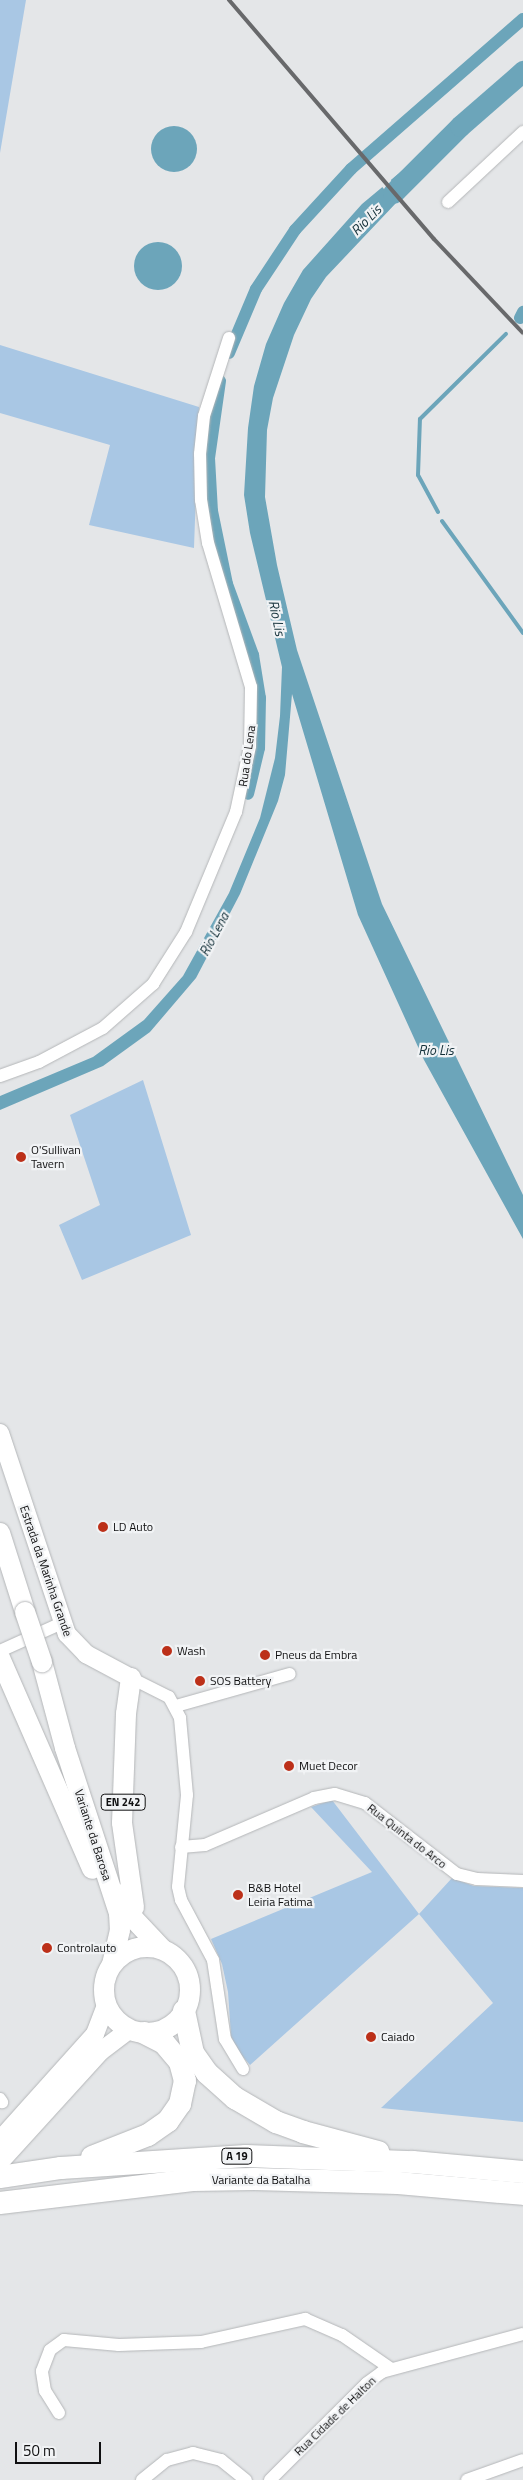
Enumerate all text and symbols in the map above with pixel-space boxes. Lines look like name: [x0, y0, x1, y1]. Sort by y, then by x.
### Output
water label: Rio Lis: [347, 201, 385, 239]
water label: Rio Lis: [265, 599, 289, 637]
street label: Rua do Lena: [236, 724, 258, 788]
water label: Rio Lena: [196, 909, 232, 959]
water label: Rio Lis: [418, 1042, 454, 1058]
place label: O'Sullivan Tavern: [31, 1143, 81, 1171]
marker: O'Sullivan Tavern: [15, 1151, 27, 1163]
street label: Estrada da Marinha Grande: [17, 1504, 75, 1638]
place label: LD Auto: [113, 1520, 153, 1534]
marker: LD Auto: [97, 1521, 109, 1533]
place label: Wash: [177, 1644, 205, 1658]
marker: Wash: [161, 1645, 173, 1657]
place label: Pneus da Embra: [275, 1648, 357, 1662]
marker: Pneus da Embra: [259, 1649, 271, 1661]
place label: SOS Battery: [210, 1674, 271, 1688]
marker: SOS Battery: [194, 1675, 206, 1687]
place label: Muet Decor: [299, 1759, 358, 1773]
marker: Muet Decor: [283, 1760, 295, 1772]
street label: Variante da Barosa: [71, 1788, 115, 1882]
road number: EN 242: [100, 1794, 146, 1810]
street label: Rua Quinta do Arco: [365, 1801, 449, 1871]
place label: B&B Hotel Leiria Fatima: [248, 1881, 313, 1909]
marker: B&B Hotel Leiria Fatima: [232, 1889, 244, 1901]
place label: Controlauto: [57, 1941, 116, 1955]
marker: Controlauto: [41, 1942, 53, 1954]
place label: Caiado: [381, 2030, 415, 2044]
marker: Caiado: [365, 2031, 377, 2043]
road number: A 19: [221, 2148, 253, 2164]
street label: Variante da Batalha: [212, 2173, 310, 2187]
street label: Rua Cidade de Halton: [291, 2373, 379, 2459]
scale bar: [18, 2432, 104, 2464]
text: 50 m: [23, 2439, 56, 2462]

